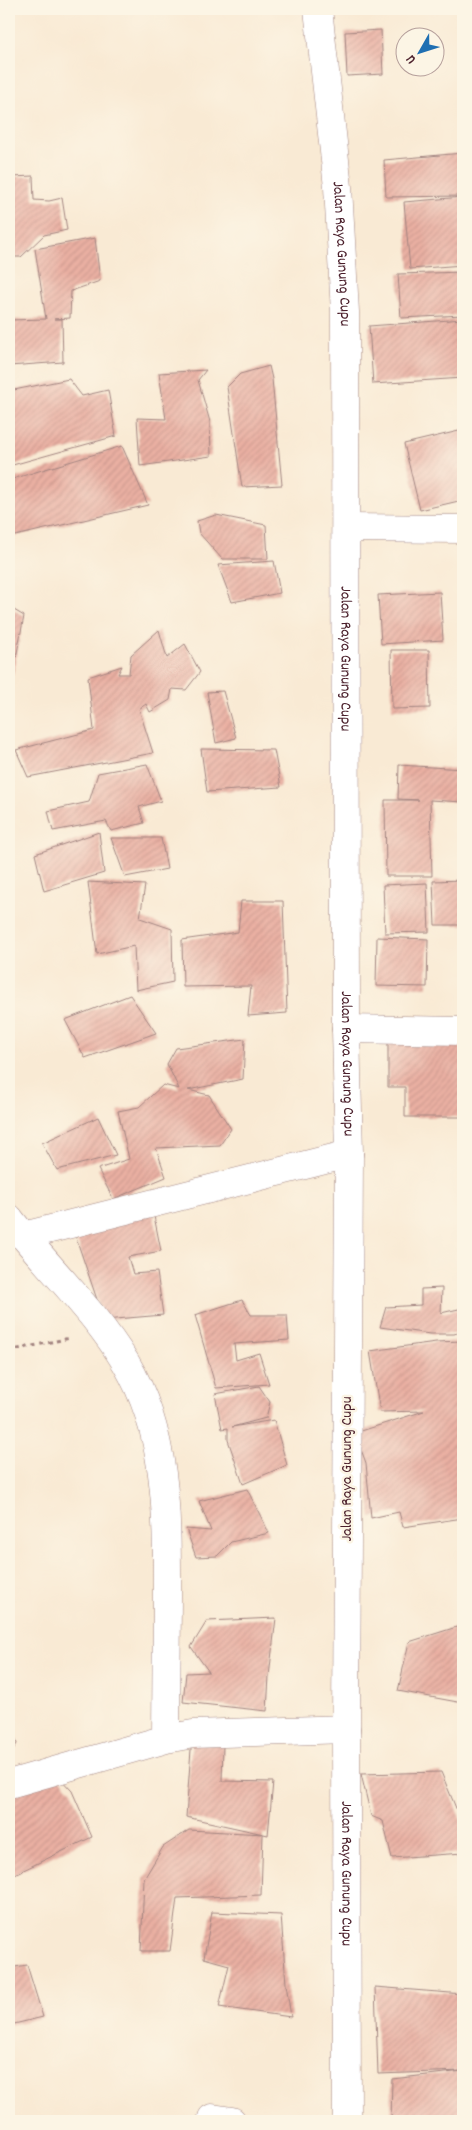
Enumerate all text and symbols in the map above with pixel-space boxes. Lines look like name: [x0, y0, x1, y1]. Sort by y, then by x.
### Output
north arrow: [394, 28, 444, 78]
text: U: [401, 50, 421, 68]
street label: Jalan Raya Gunung Cupu: [326, 180, 357, 326]
street label: Jalan Raya Gunung Cupu: [334, 586, 357, 731]
street label: Jalan Raya Gunung Cupu: [334, 991, 360, 1137]
street label: Jalan Raya Gunung Cupu: [336, 1396, 359, 1542]
street label: Jalan Raya Gunung Cupu: [335, 1801, 358, 1946]

